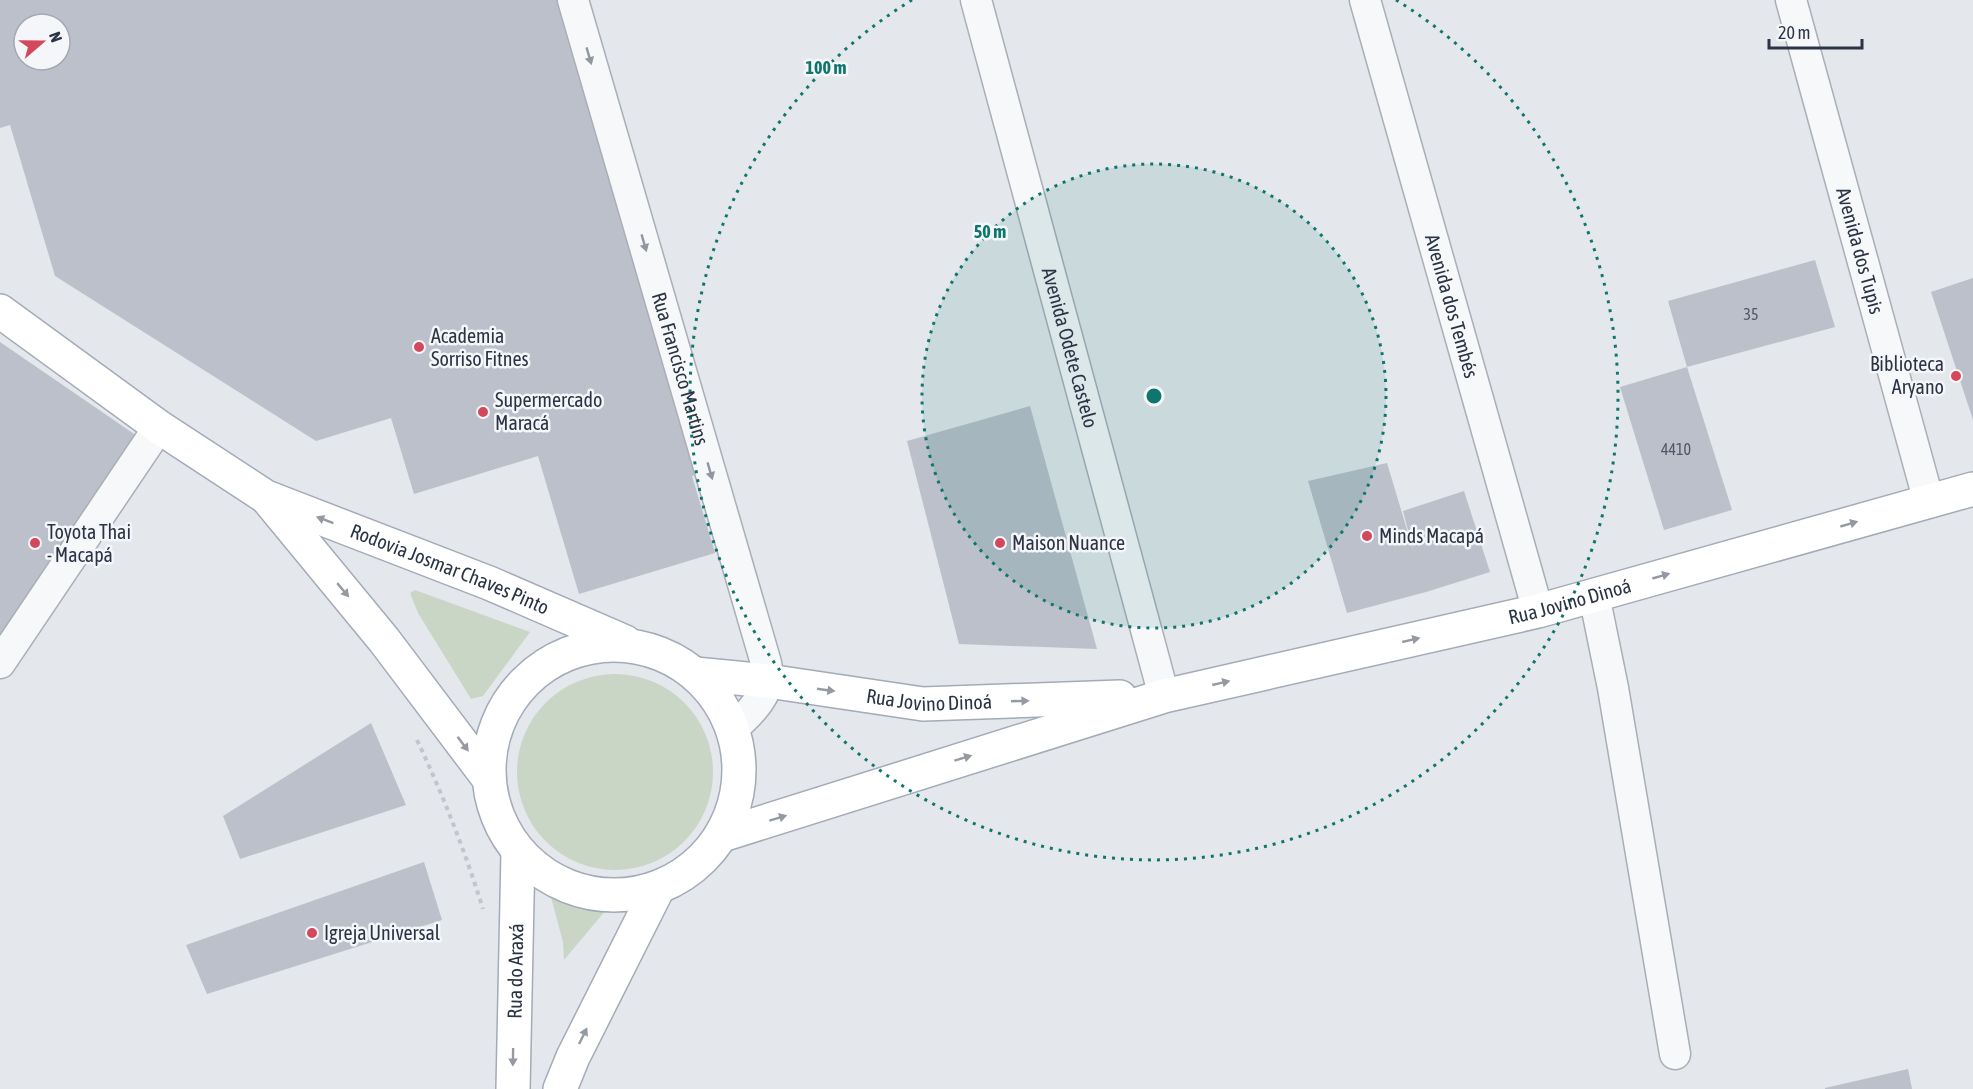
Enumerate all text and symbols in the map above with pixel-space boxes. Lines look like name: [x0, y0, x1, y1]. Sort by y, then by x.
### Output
north arrow: [12, 12, 72, 72]
scale bar: [1769, 12, 1862, 50]
text: 20 m: [1778, 22, 1810, 43]
text: N: [46, 29, 66, 44]
one-way arrow: [585, 47, 594, 65]
text: 100 m: [806, 57, 846, 78]
street label: Avenida dos Tupis: [1832, 185, 1889, 316]
text: 50 m: [974, 221, 1006, 242]
street label: Avenida dos Tembés: [1421, 231, 1483, 380]
one-way arrow: [640, 234, 649, 252]
street label: Avenida Odete Castelo: [1038, 265, 1103, 430]
street label: Rua Francisco Martins: [648, 289, 714, 448]
house number: 35: [1743, 305, 1759, 323]
place label: Academia Sorriso Fitnes: [431, 324, 529, 370]
marker: Academia Sorriso Fitnes: [412, 340, 426, 354]
place label: Biblioteca Aryano: [1870, 352, 1944, 398]
marker: Biblioteca Aryano: [1949, 369, 1963, 383]
centre of rings: [1144, 386, 1164, 406]
place label: Supermercado Maracá: [495, 388, 602, 434]
marker: Supermercado Maracá: [476, 405, 490, 419]
house number: 4410: [1661, 440, 1691, 458]
one-way arrow: [706, 462, 715, 480]
one-way arrow: [316, 515, 334, 524]
street label: Rodovia Josmar Chaves Pinto: [347, 519, 553, 619]
one-way arrow: [1840, 519, 1858, 528]
place label: Toyota Thai - Macapá: [47, 520, 131, 566]
place label: Minds Macapá: [1379, 524, 1484, 547]
marker: Minds Macapá: [1360, 529, 1374, 543]
place label: Maison Nuance: [1012, 531, 1125, 554]
marker: Toyota Thai - Macapá: [28, 536, 42, 550]
marker: Maison Nuance: [993, 536, 1007, 550]
one-way arrow: [1652, 571, 1670, 580]
street label: Rua Jovino Dinoá: [1506, 573, 1634, 628]
one-way arrow: [336, 583, 349, 598]
one-way arrow: [1402, 634, 1420, 644]
one-way arrow: [1212, 678, 1231, 687]
street label: Rua Jovino Dinoá: [865, 684, 992, 715]
one-way arrow: [817, 686, 836, 695]
one-way arrow: [1010, 696, 1029, 706]
one-way arrow: [456, 737, 468, 752]
one-way arrow: [954, 753, 972, 763]
one-way arrow: [769, 813, 787, 822]
place label: Igreja Universal: [324, 921, 441, 944]
street label: Rua do Araxá: [502, 923, 527, 1019]
marker: Igreja Universal: [305, 926, 319, 940]
one-way arrow: [579, 1027, 588, 1044]
one-way arrow: [509, 1048, 518, 1067]

